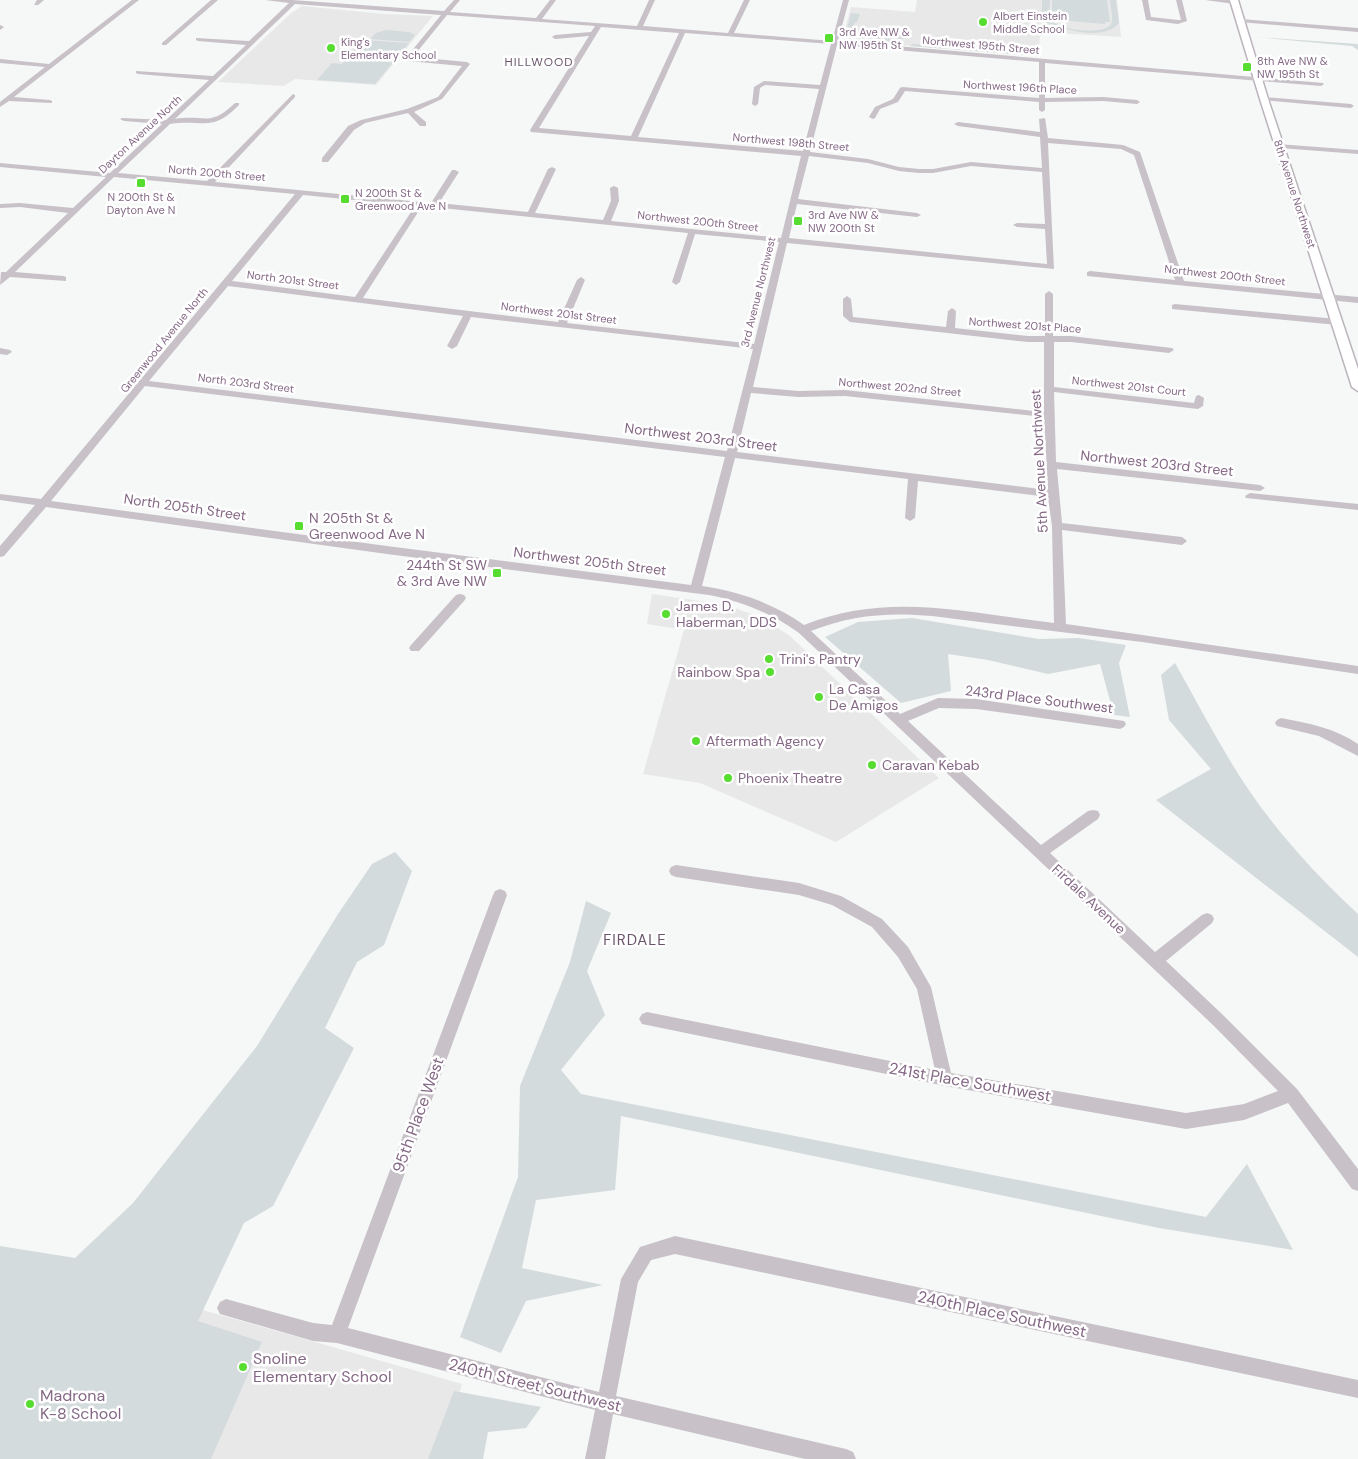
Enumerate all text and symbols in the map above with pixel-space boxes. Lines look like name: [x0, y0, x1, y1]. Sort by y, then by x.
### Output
place label: Albert Einstein Middle School: [993, 9, 1067, 36]
marker: Albert Einstein Middle School: [977, 16, 989, 28]
place label: 3rd Ave NW & NW 195th St: [839, 25, 910, 52]
marker: 3rd Ave NW & NW 195th St: [823, 32, 835, 44]
street label: Northwest 195th Street: [922, 33, 1040, 57]
place label: King's Elementary School: [341, 35, 436, 62]
marker: King's Elementary School: [325, 42, 337, 54]
district label: HILLWOOD: [505, 54, 573, 70]
place label: 8th Ave NW & NW 195th St: [1257, 54, 1328, 81]
marker: 8th Ave NW & NW 195th St: [1241, 61, 1253, 73]
street label: Northwest 196th Place: [963, 77, 1077, 97]
street label: Dayton Avenue North: [96, 92, 184, 176]
street label: Northwest 198th Street: [732, 130, 850, 154]
street label: 8th Avenue Northwest: [1271, 138, 1319, 250]
street label: North 200th Street: [168, 162, 266, 184]
marker: N 200th St & Dayton Ave N: [135, 177, 147, 189]
place label: N 200th St & Greenwood Ave N: [355, 186, 446, 213]
place label: N 200th St & Dayton Ave N: [107, 190, 175, 217]
marker: N 200th St & Greenwood Ave N: [339, 193, 351, 205]
street label: Northwest 200th Street: [637, 208, 759, 234]
place label: 3rd Ave NW & NW 200th St: [808, 208, 879, 235]
marker: 3rd Ave NW & NW 200th St: [792, 215, 804, 227]
street label: 3rd Avenue Northwest: [737, 235, 779, 349]
street label: Northwest 200th Street: [1164, 262, 1286, 288]
street label: North 201st Street: [246, 267, 340, 293]
street label: Greenwood Avenue North: [117, 285, 211, 395]
street label: Northwest 201st Street: [500, 299, 618, 327]
street label: Northwest 201st Place: [968, 314, 1082, 336]
street label: North 203rd Street: [197, 370, 295, 396]
street label: Northwest 201st Court: [1071, 373, 1187, 399]
street label: Northwest 202nd Street: [838, 375, 962, 399]
street label: 5th Avenue Northwest: [1026, 388, 1052, 534]
street label: Northwest 203rd Street: [624, 419, 778, 455]
street label: Northwest 203rd Street: [1080, 446, 1234, 480]
street label: North 205th Street: [123, 490, 247, 524]
place label: N 205th St & Greenwood Ave N: [309, 509, 425, 543]
marker: N 205th St & Greenwood Ave N: [293, 520, 305, 532]
street label: Northwest 205th Street: [512, 543, 668, 579]
place label: 244th St SW & 3rd Ave NW: [397, 556, 487, 590]
marker: 244th St SW & 3rd Ave NW: [491, 567, 503, 579]
place label: James D. Haberman, DDS: [676, 597, 777, 631]
marker: James D. Haberman, DDS: [660, 608, 672, 620]
place label: Trini's Pantry: [779, 650, 861, 668]
marker: Trini's Pantry: [763, 653, 775, 665]
place label: Rainbow Spa: [677, 663, 760, 681]
marker: Rainbow Spa: [764, 666, 776, 678]
place label: La Casa De Amigos: [829, 680, 898, 714]
street label: 243rd Place Southwest: [964, 681, 1114, 717]
marker: La Casa De Amigos: [813, 691, 825, 703]
place label: Aftermath Agency: [706, 732, 824, 750]
marker: Aftermath Agency: [690, 735, 702, 747]
place label: Caravan Kebab: [882, 756, 980, 774]
marker: Caravan Kebab: [866, 759, 878, 771]
place label: Phoenix Theatre: [738, 769, 842, 787]
marker: Phoenix Theatre: [722, 772, 734, 784]
street label: Firdale Avenue: [1048, 860, 1130, 938]
district label: FIRDALE: [603, 930, 667, 950]
street label: 95th Place West: [387, 1054, 449, 1176]
street label: 241st Place Southwest: [887, 1057, 1053, 1107]
street label: 240th Place Southwest: [916, 1286, 1088, 1342]
place label: Snoline Elementary School: [253, 1348, 391, 1387]
street label: 240th Street Southwest: [446, 1353, 624, 1417]
marker: Snoline Elementary School: [237, 1361, 249, 1373]
place label: Madrona K-8 School: [40, 1385, 121, 1424]
marker: Madrona K-8 School: [24, 1398, 36, 1410]

